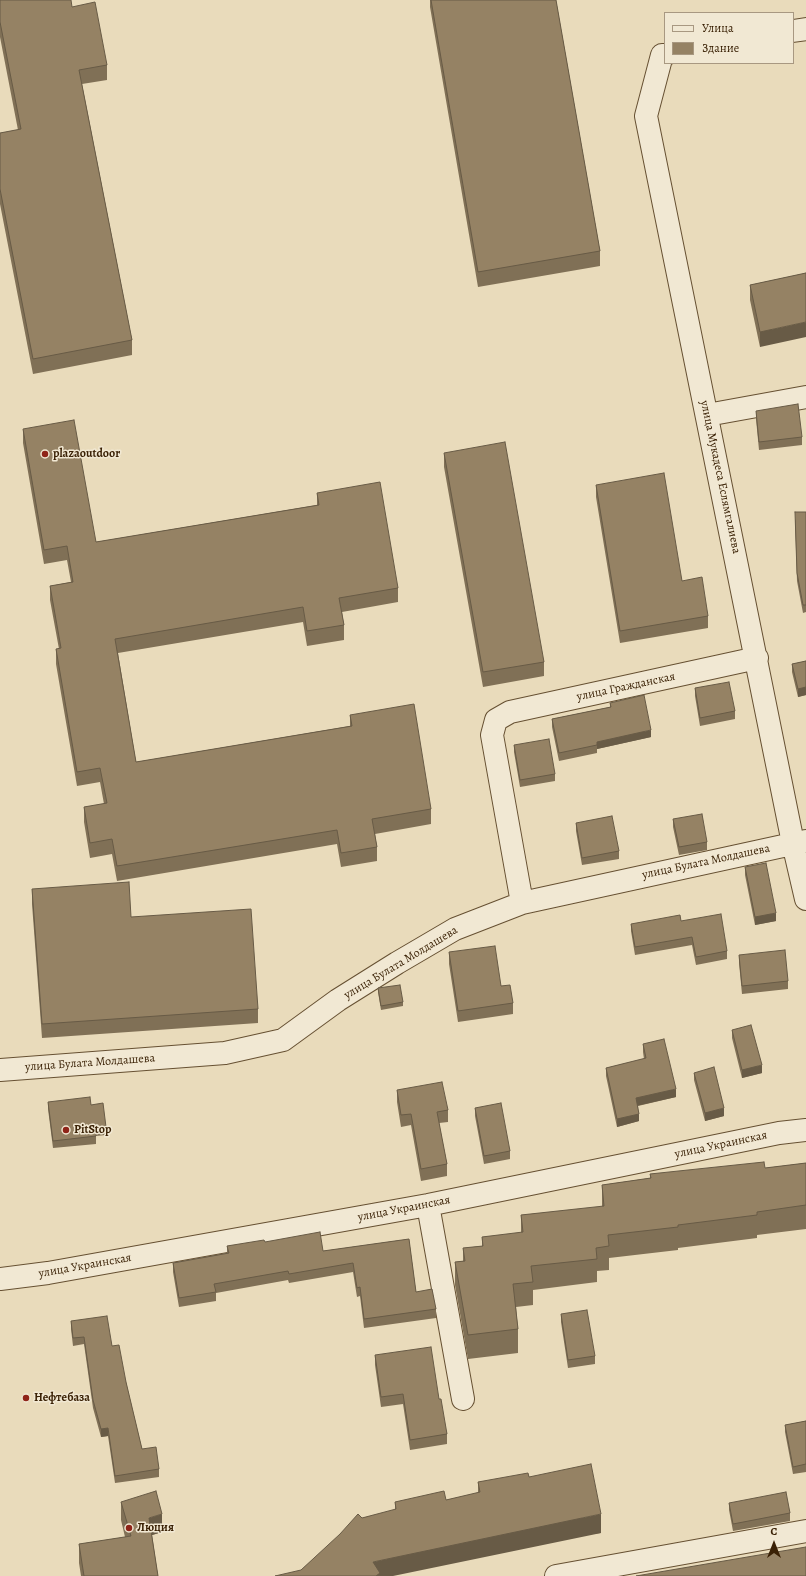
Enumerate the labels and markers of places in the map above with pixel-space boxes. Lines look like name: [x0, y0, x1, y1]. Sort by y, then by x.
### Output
place label: plazaoutdoor: [53, 447, 120, 461]
marker: plazaoutdoor: [40, 449, 50, 459]
place label: PitStop: [74, 1123, 111, 1137]
marker: PitStop: [61, 1125, 71, 1135]
place label: Нефтебаза: [34, 1391, 90, 1405]
marker: Нефтебаза: [21, 1393, 31, 1403]
place label: Люция: [137, 1521, 174, 1535]
marker: Люция: [124, 1523, 134, 1533]

